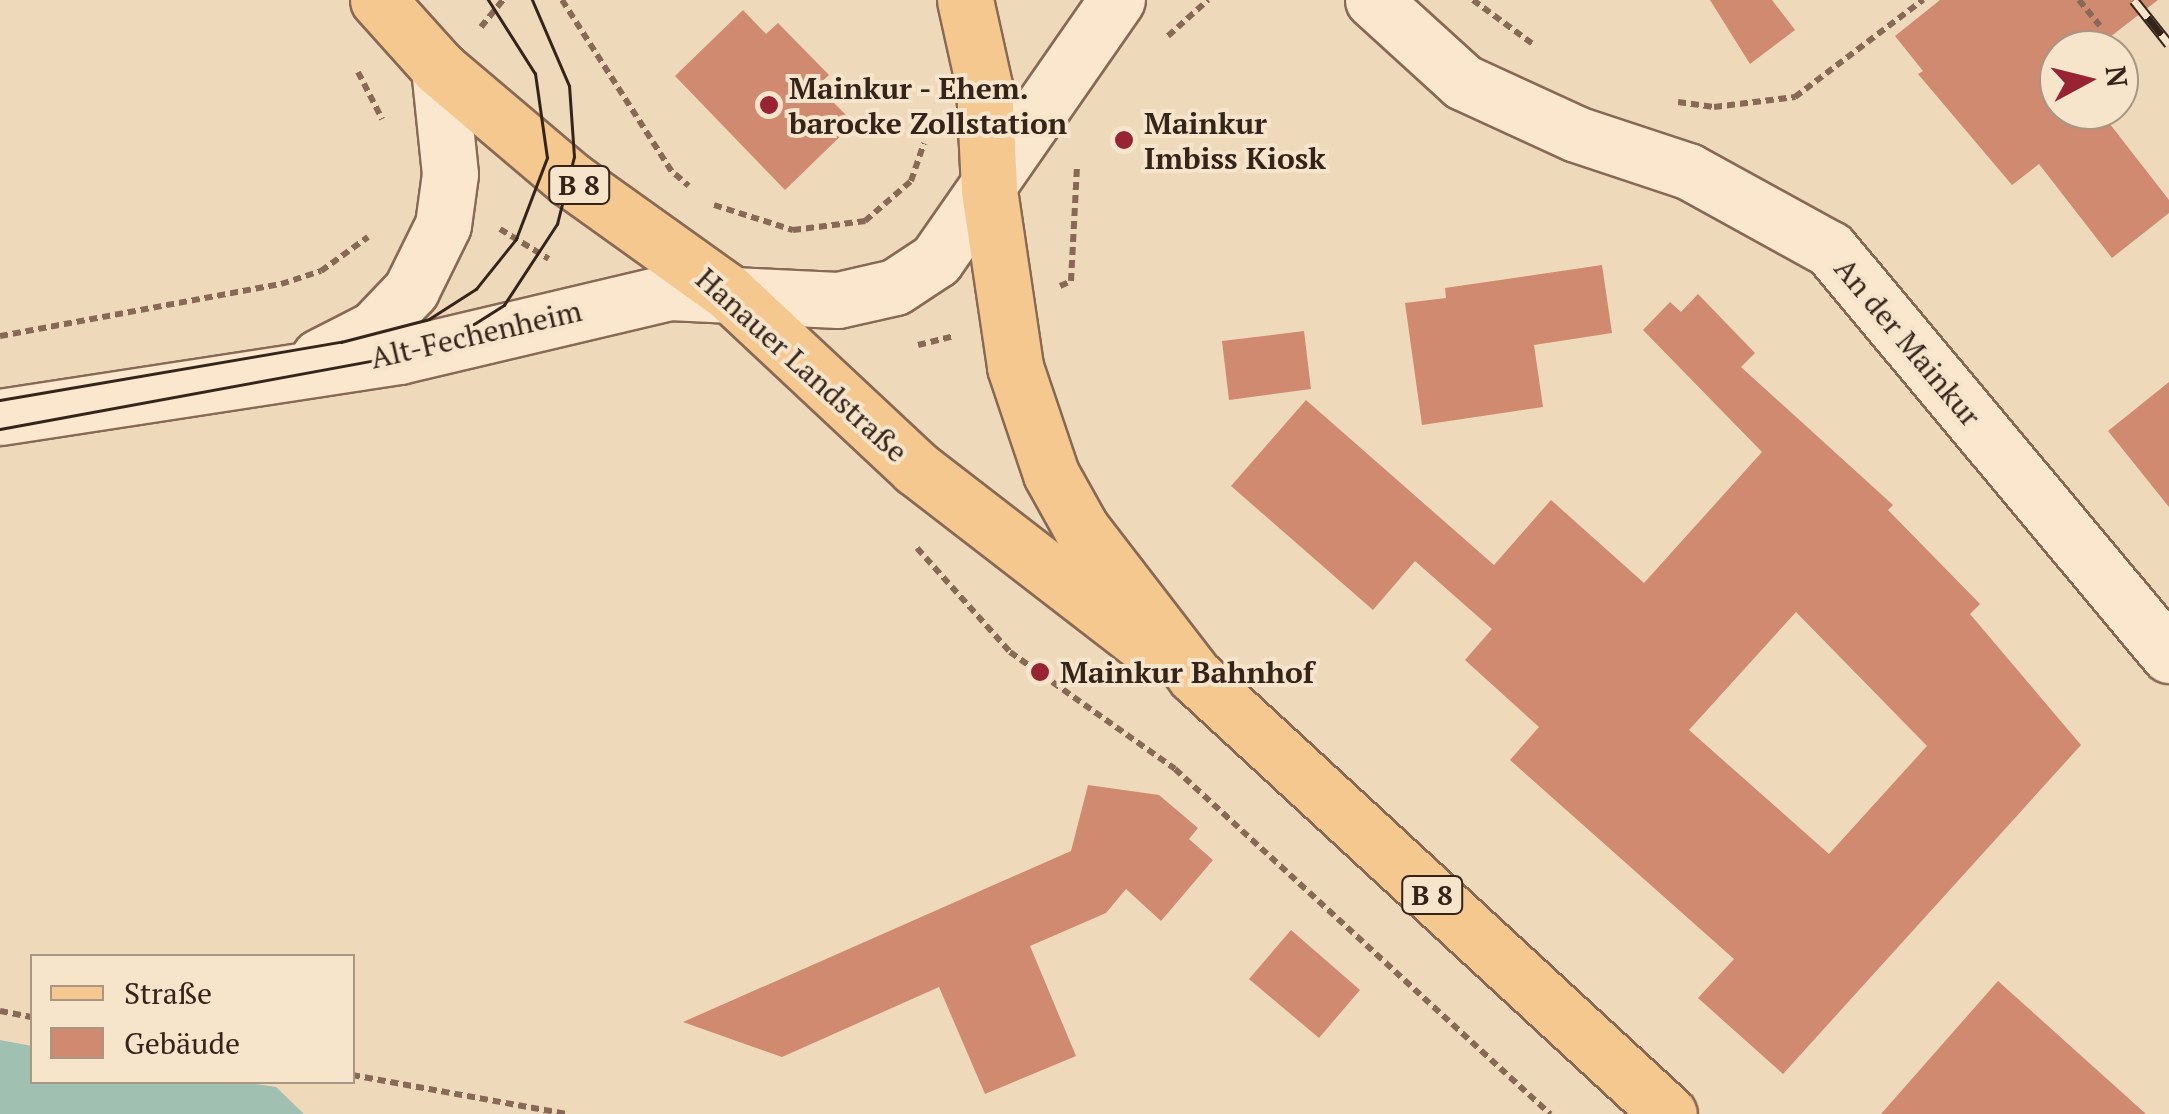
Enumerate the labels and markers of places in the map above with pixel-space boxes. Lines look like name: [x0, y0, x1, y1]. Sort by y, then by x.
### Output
place label: Mainkur - Ehem. barocke Zollstation: [789, 70, 1067, 140]
marker: Mainkur - Ehem. barocke Zollstation: [758, 94, 780, 116]
place label: Mainkur Imbiss Kiosk: [1144, 105, 1326, 176]
marker: Mainkur Imbiss Kiosk: [1113, 129, 1135, 151]
place label: Mainkur Bahnhof: [1060, 654, 1314, 690]
marker: Mainkur Bahnhof: [1029, 661, 1051, 683]

